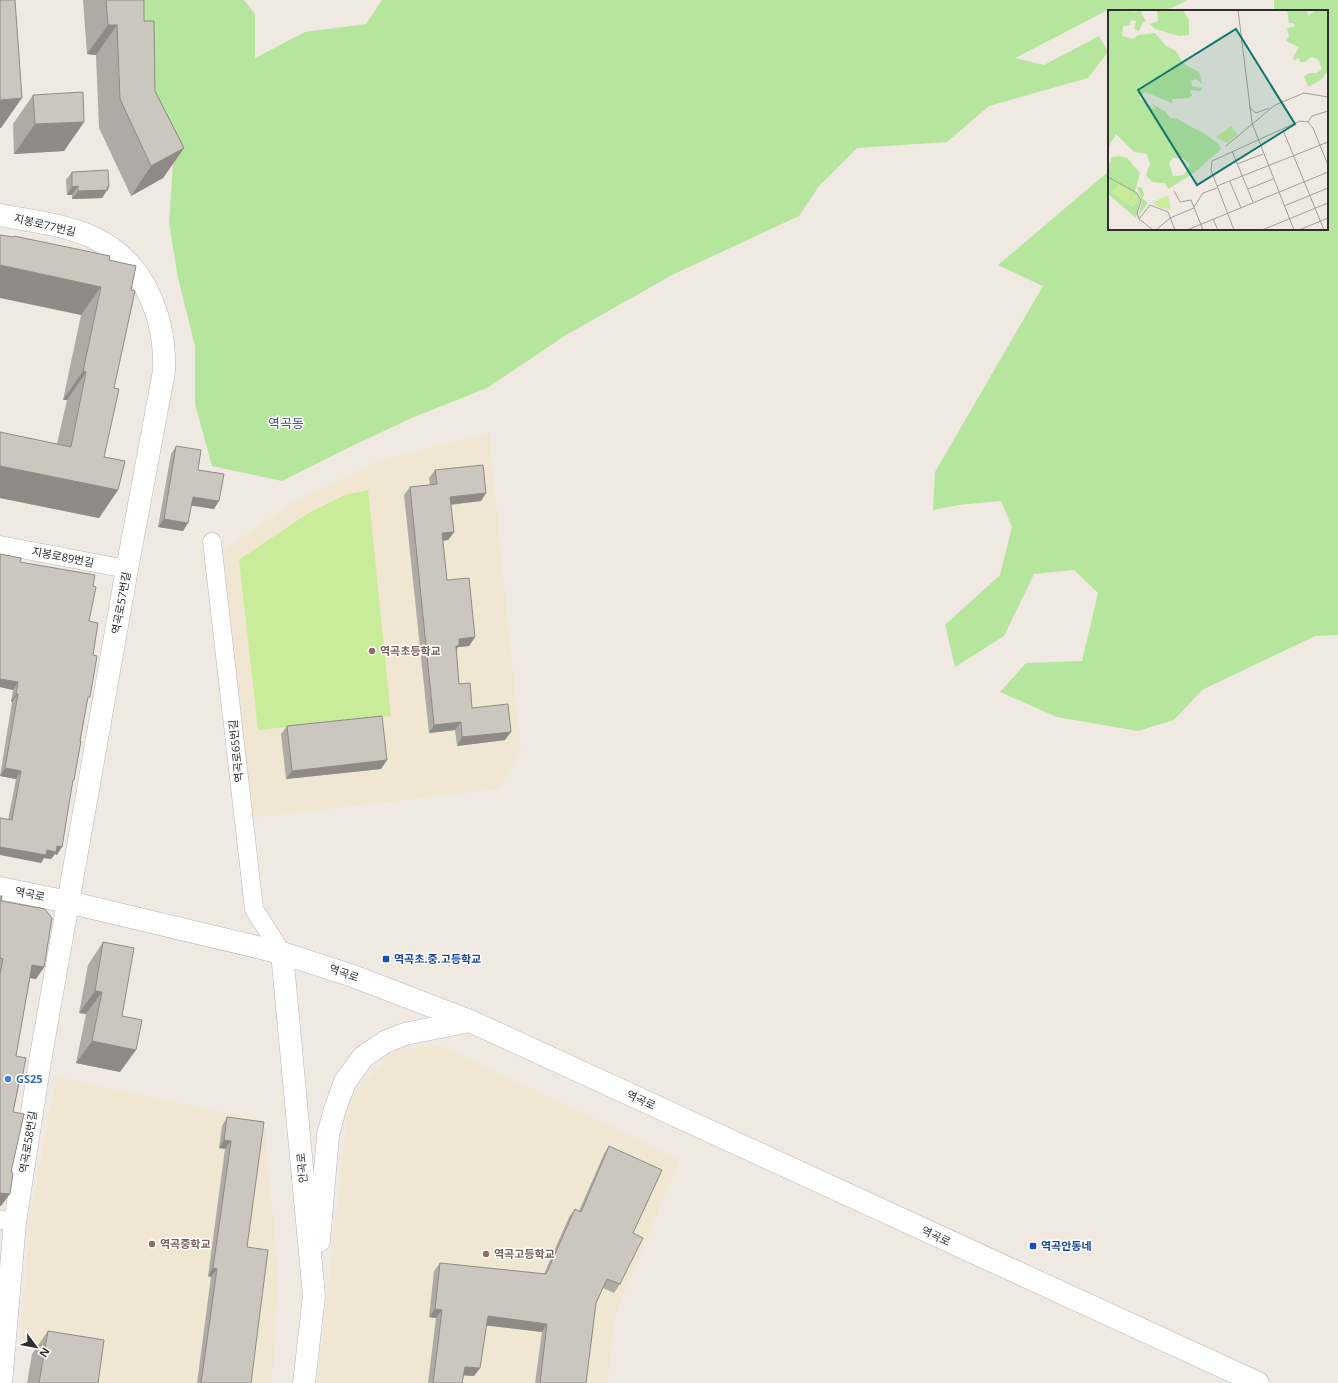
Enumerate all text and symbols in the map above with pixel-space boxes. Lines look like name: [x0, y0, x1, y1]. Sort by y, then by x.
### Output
inset map: [1108, 10, 1328, 230]
street label: 지봉로77번길: [13, 210, 78, 239]
district label: 역곡동: [268, 414, 304, 432]
street label: 지봉로89번길: [31, 543, 96, 570]
street label: 역곡로57번길: [108, 570, 133, 635]
place label: 역곡초등학교: [380, 643, 441, 658]
marker: 역곡초등학교: [367, 646, 377, 656]
street label: 역곡로65번길: [225, 719, 246, 783]
street label: 역곡로: [14, 883, 47, 904]
place label: 역곡초.중.고등학교: [394, 951, 481, 966]
marker: 역곡초.중.고등학교: [381, 954, 391, 964]
street label: 역곡로: [327, 960, 361, 985]
place label: GS25: [16, 1071, 43, 1086]
marker: GS25: [3, 1074, 13, 1084]
street label: 역곡로: [624, 1086, 658, 1113]
street label: 역곡로58번길: [15, 1110, 40, 1174]
street label: 안곡로: [293, 1152, 310, 1184]
street label: 역곡로: [919, 1222, 953, 1249]
place label: 역곡중학교: [160, 1236, 211, 1251]
place label: 역곡안동네: [1041, 1238, 1092, 1253]
marker: 역곡중학교: [147, 1239, 157, 1249]
marker: 역곡안동네: [1028, 1241, 1038, 1251]
place label: 역곡고등학교: [494, 1246, 555, 1261]
marker: 역곡고등학교: [481, 1249, 491, 1259]
north arrow: [16, 1327, 56, 1367]
text: N: [36, 1345, 54, 1360]

